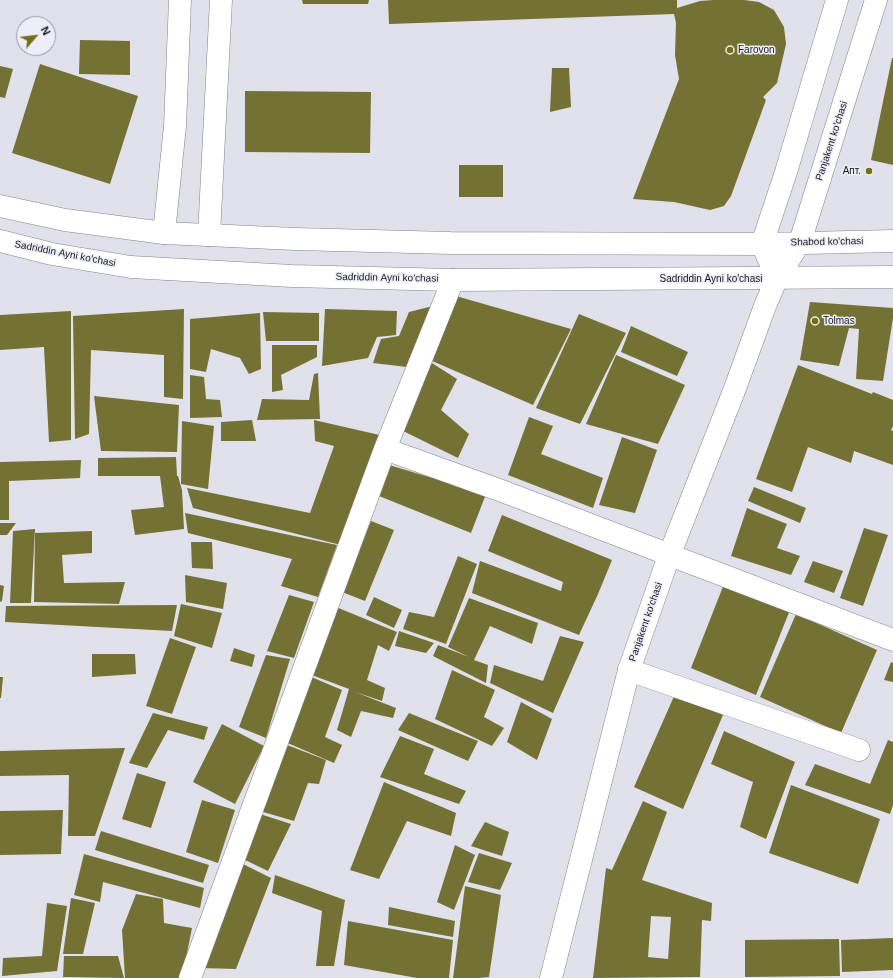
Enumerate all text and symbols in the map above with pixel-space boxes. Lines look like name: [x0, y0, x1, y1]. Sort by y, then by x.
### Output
north arrow: [16, 16, 56, 56]
text: N: [39, 25, 53, 37]
place label: Farovon: [738, 44, 775, 56]
marker: Farovon: [725, 45, 735, 55]
street label: Panjakent ko'chasi: [813, 100, 851, 182]
place label: Апт.: [843, 165, 861, 177]
marker: Апт.: [864, 166, 874, 176]
street label: Shabod ko'chasi: [790, 235, 864, 249]
street label: Sadriddin Ayni ko'chasi: [13, 238, 117, 270]
street label: Sadriddin Ayni ko'chasi: [335, 271, 439, 285]
street label: Sadriddin Ayni ko'chasi: [660, 273, 762, 285]
place label: Tolmas: [823, 315, 855, 327]
marker: Tolmas: [810, 316, 820, 326]
street label: Panjakent ko'chasi: [627, 581, 665, 663]

